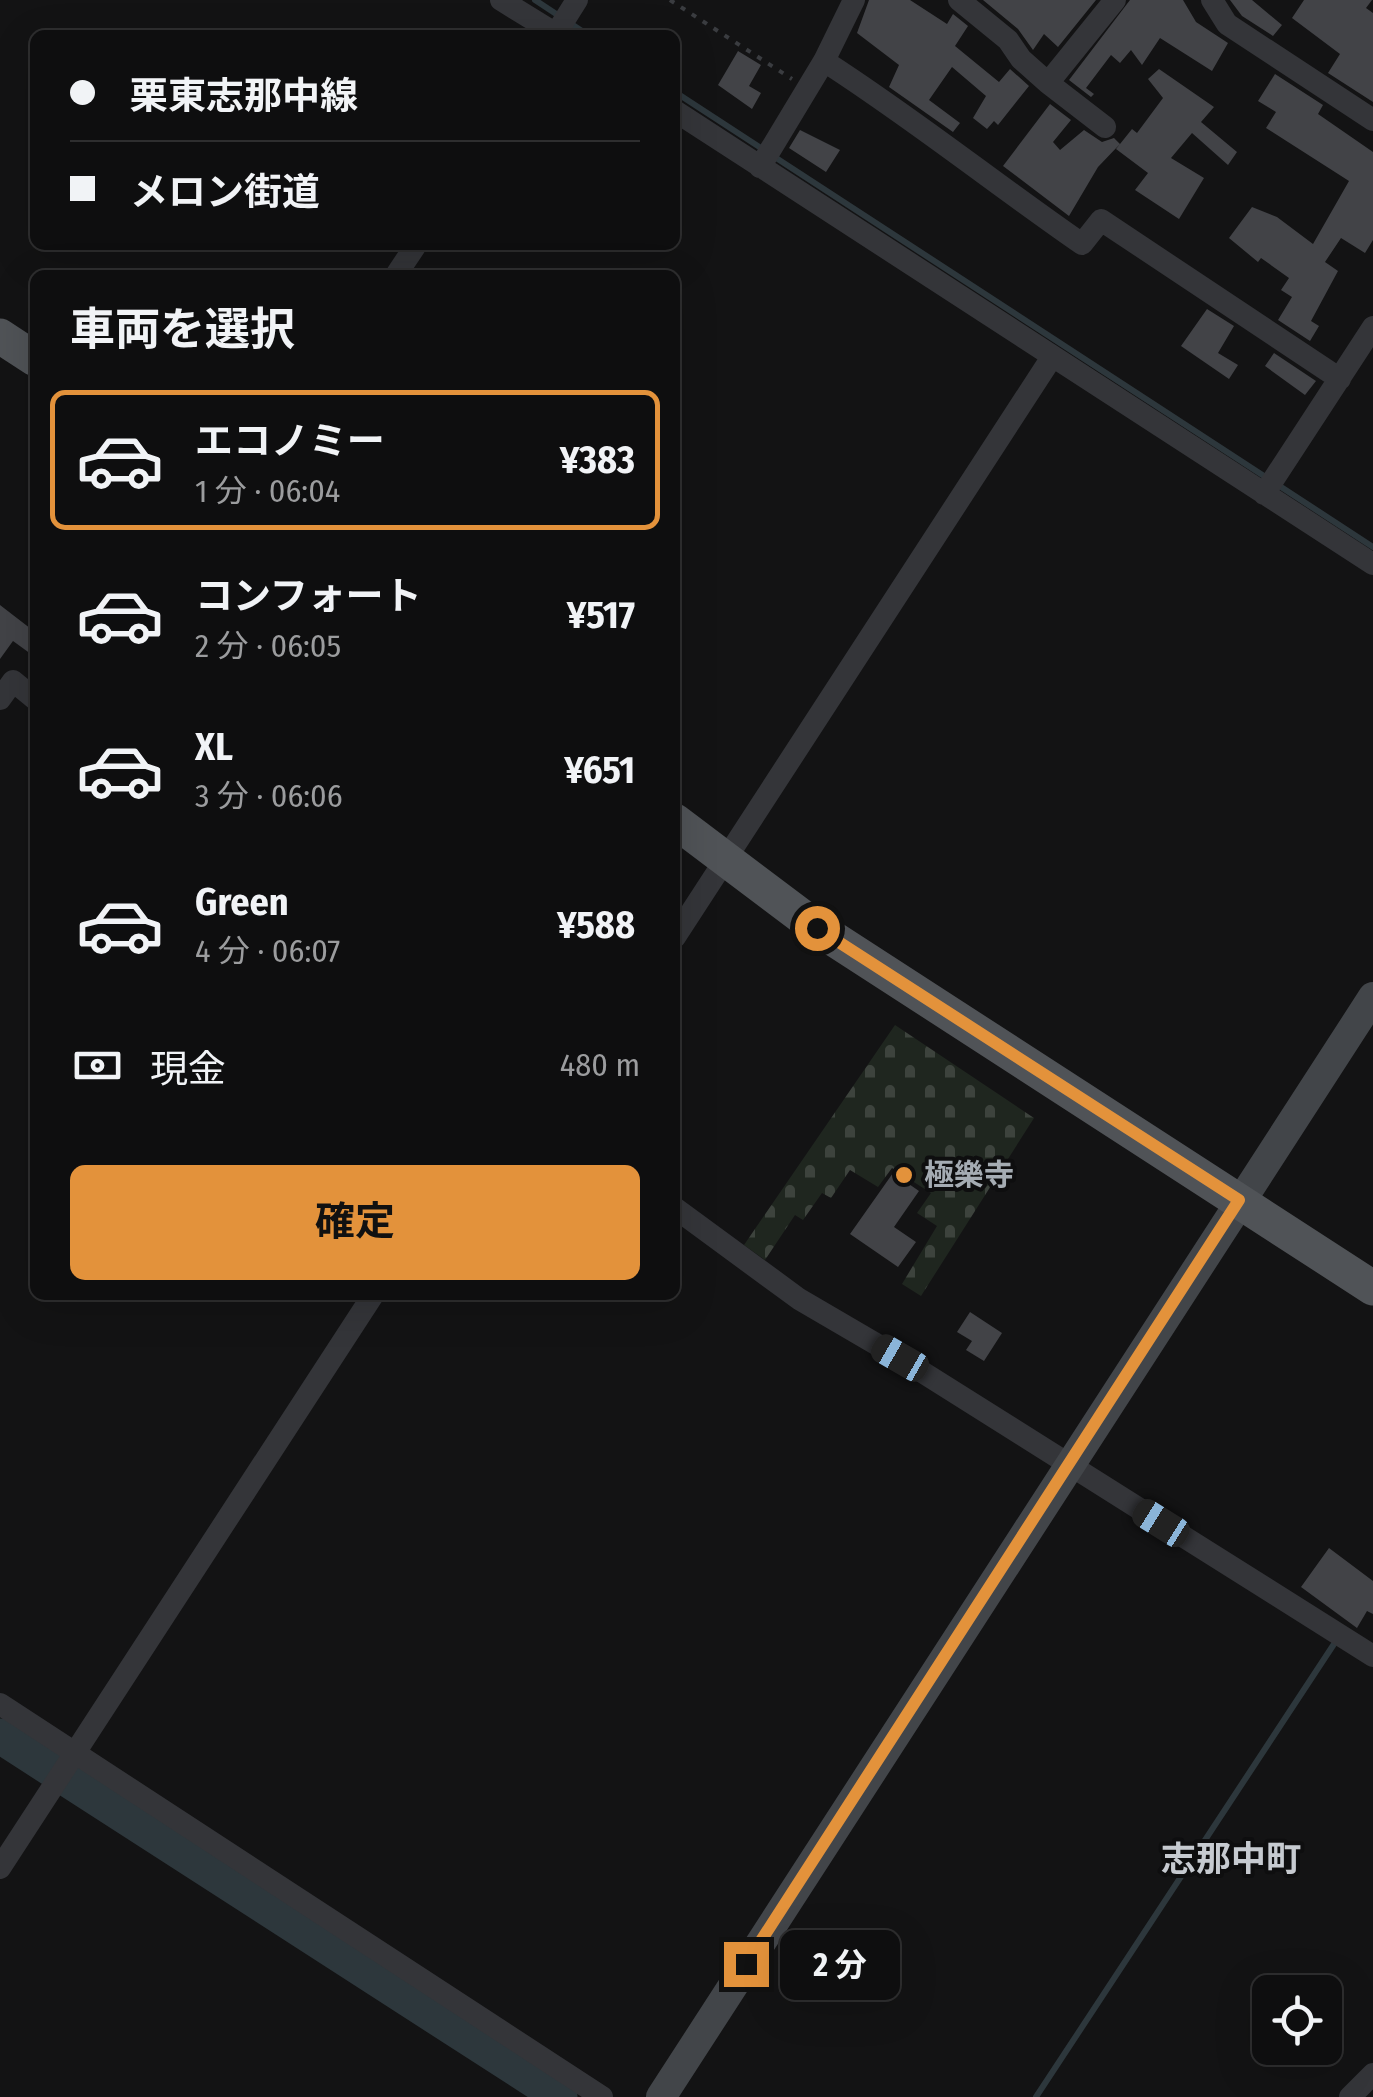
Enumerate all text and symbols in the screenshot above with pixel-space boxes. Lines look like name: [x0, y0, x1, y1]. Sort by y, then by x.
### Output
text: 栗東志那中線: [130, 73, 358, 119]
text: メロン街道: [130, 169, 320, 215]
text: 車両を選択: [70, 303, 295, 357]
icon: car: [75, 415, 165, 505]
text: エコノミー: [195, 418, 385, 464]
text: ¥383: [560, 437, 635, 483]
text: 1 分 · 06:04: [195, 472, 340, 510]
icon: car: [75, 570, 165, 660]
text: コンフォート: [195, 573, 422, 619]
text: ¥517: [567, 592, 635, 638]
text: 2 分 · 06:05: [195, 627, 341, 665]
text: XL: [195, 724, 233, 770]
icon: car: [75, 725, 165, 815]
text: ¥651: [564, 747, 635, 793]
text: 3 分 · 06:06: [195, 777, 343, 815]
text: Green: [195, 879, 289, 925]
icon: car: [75, 880, 165, 970]
text: ¥588: [557, 902, 635, 948]
route start: [795, 906, 840, 951]
text: 4 分 · 06:07: [195, 932, 340, 970]
icon: cash: [70, 1038, 125, 1093]
text: 現金: [150, 1046, 226, 1092]
text: 480 m: [560, 1046, 640, 1084]
place label: 極樂寺: [924, 1157, 1014, 1193]
marker: 極樂寺: [893, 1164, 915, 1186]
button: 確定: [70, 1165, 640, 1280]
car: [867, 1330, 933, 1386]
car: [1128, 1494, 1194, 1552]
district label: 志那中町: [1161, 1838, 1301, 1880]
callout: 2 分: [781, 1929, 901, 1999]
route end: [724, 1942, 769, 1987]
text: 2 分: [813, 1946, 867, 1984]
map controls: [1252, 1975, 1342, 2065]
button: locate: [1252, 1975, 1342, 2065]

